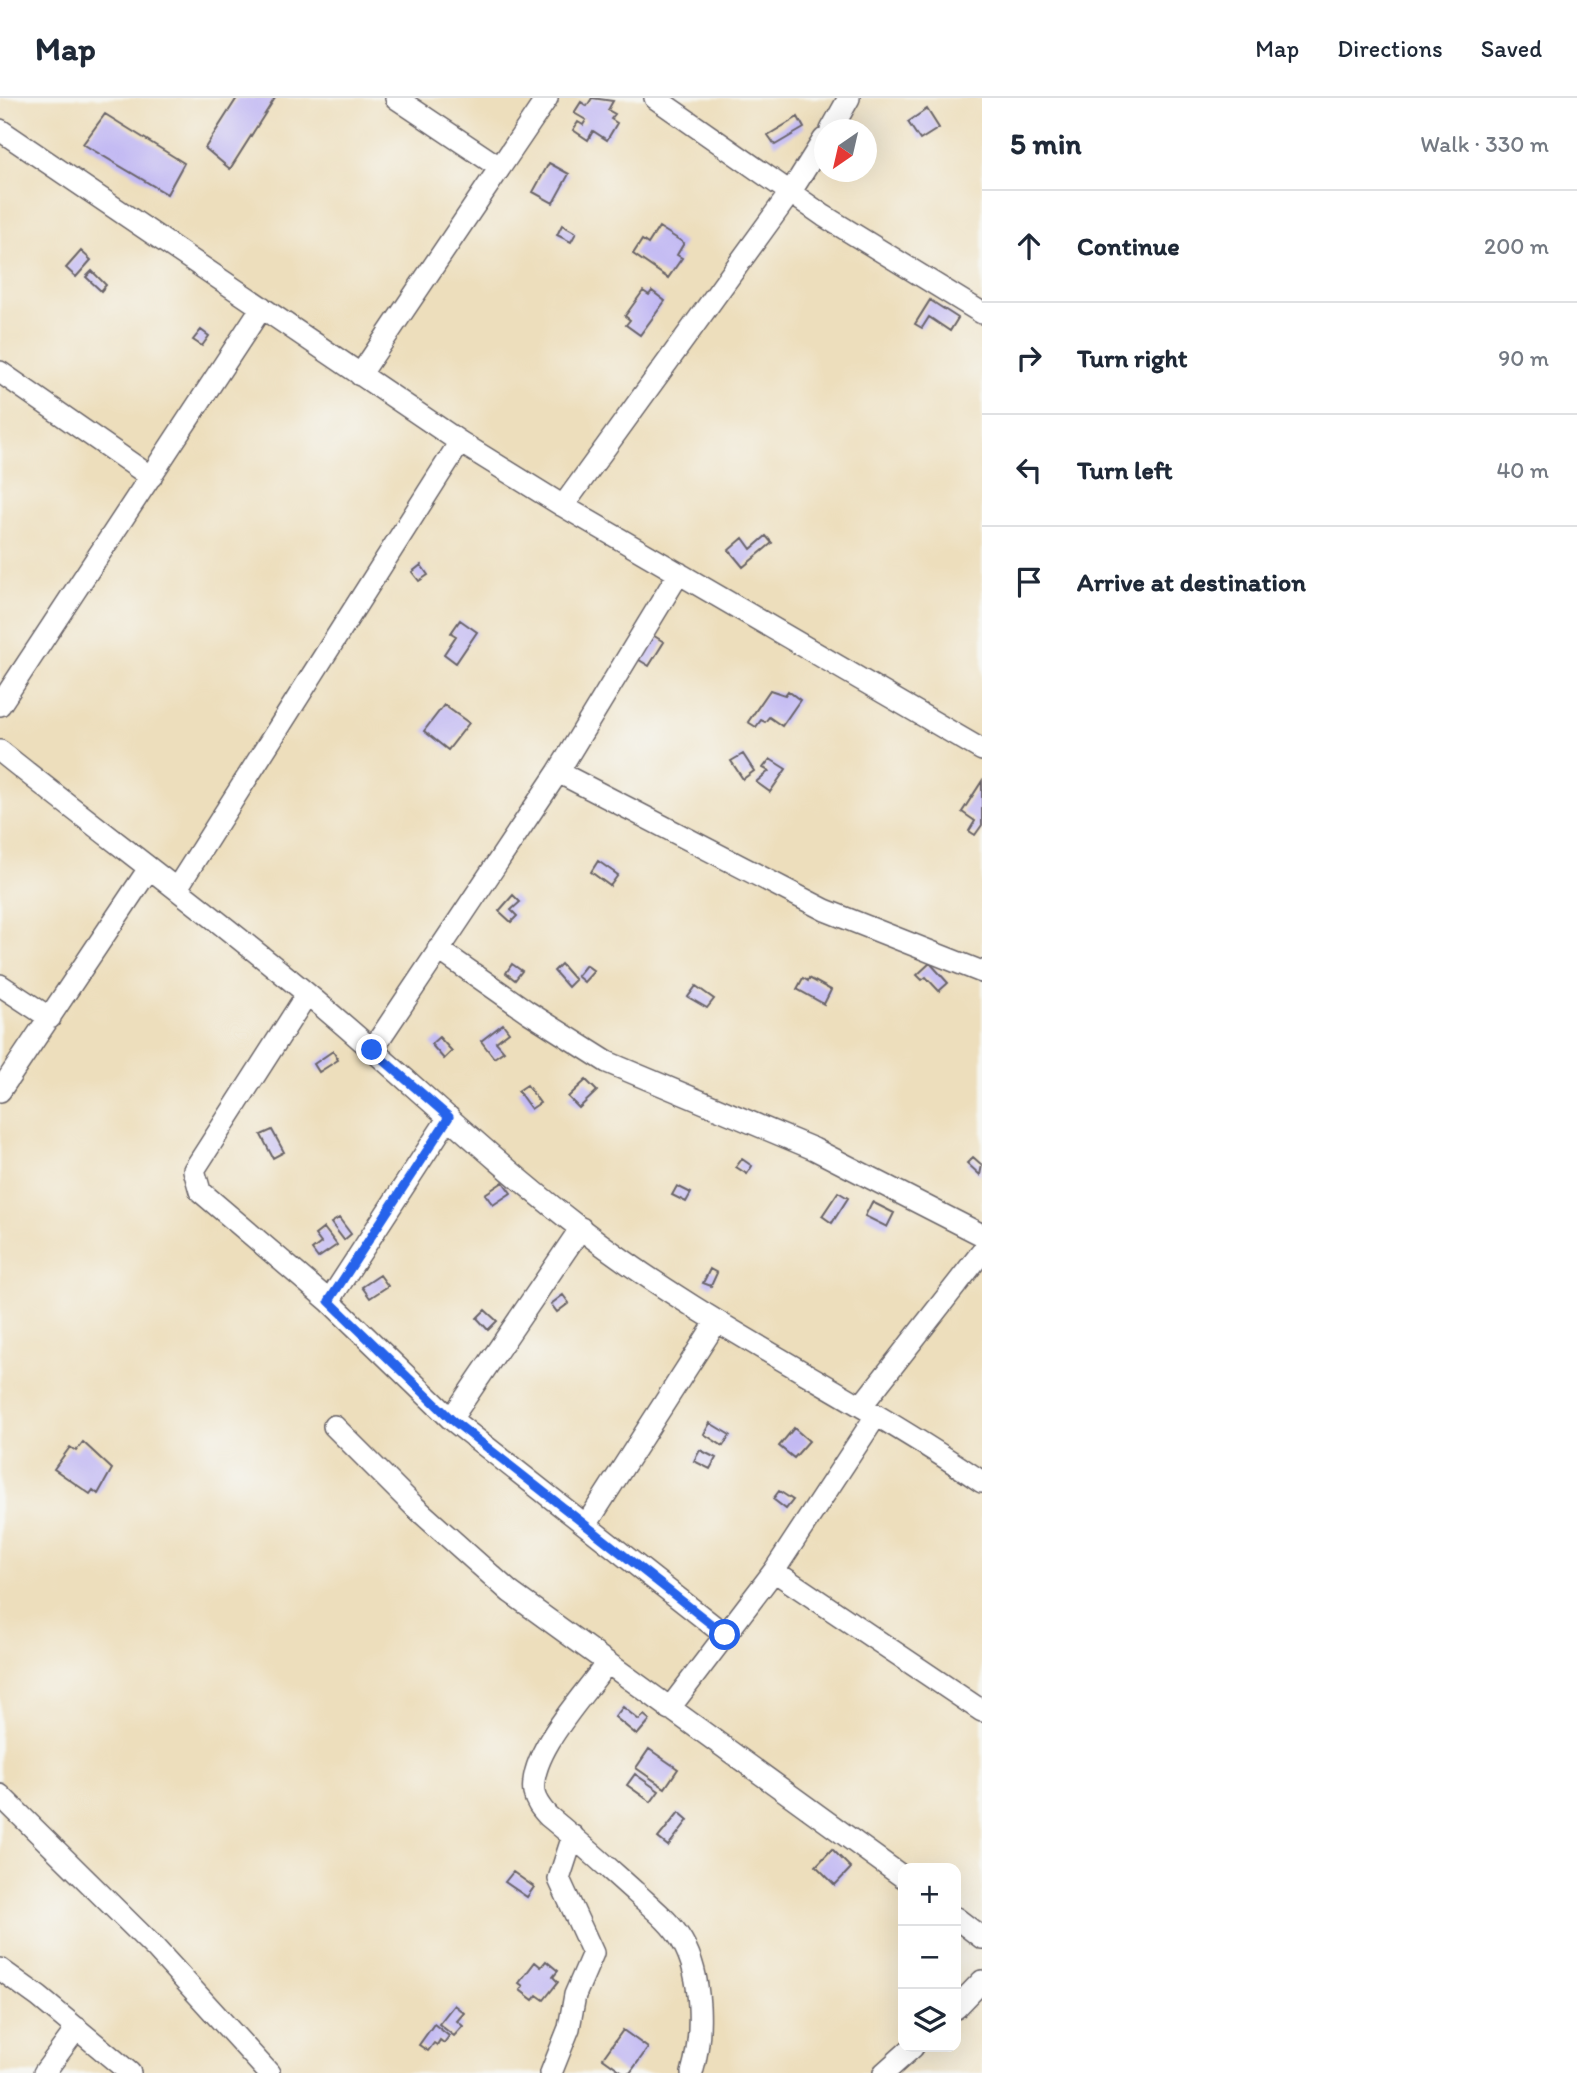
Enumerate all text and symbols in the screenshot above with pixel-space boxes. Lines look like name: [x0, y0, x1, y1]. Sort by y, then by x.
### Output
text: Map: [35, 29, 96, 68]
text: Map: [1255, 34, 1299, 63]
text: Directions: [1337, 34, 1443, 63]
text: Saved: [1481, 34, 1542, 63]
north arrow: [814, 119, 877, 182]
text: 5 min: [1010, 125, 1081, 162]
text: Walk · 330 m: [1420, 130, 1549, 158]
icon: ahead: [1010, 227, 1048, 265]
text: Continue: [1077, 230, 1180, 262]
text: 200 m: [1484, 232, 1549, 260]
icon: right: [1010, 339, 1048, 377]
text: Turn right: [1077, 342, 1188, 374]
text: 90 m: [1498, 344, 1549, 372]
icon: left: [1010, 451, 1048, 489]
text: Turn left: [1077, 454, 1173, 486]
text: 40 m: [1496, 456, 1549, 484]
icon: arrive: [1010, 563, 1048, 601]
text: Arrive at destination: [1077, 566, 1306, 598]
route end: [356, 1034, 387, 1065]
route start: [709, 1619, 740, 1650]
map controls: [898, 1863, 961, 2052]
button: +: [898, 1863, 961, 1926]
button: −: [898, 1926, 961, 1989]
button: layers: [898, 1989, 961, 2052]

